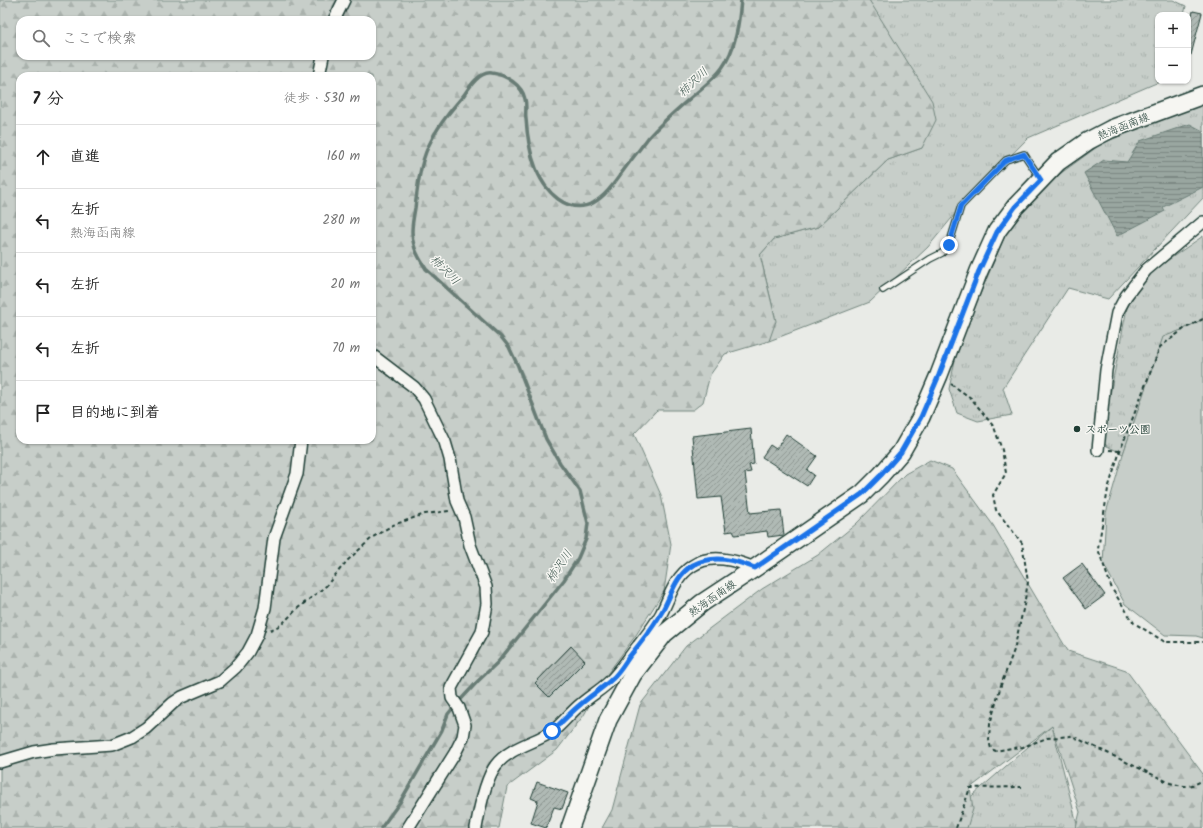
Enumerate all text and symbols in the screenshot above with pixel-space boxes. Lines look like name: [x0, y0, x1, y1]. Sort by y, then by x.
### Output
map controls: [1155, 12, 1191, 84]
button: +: [1155, 12, 1191, 48]
search box: [16, 16, 376, 60]
icon: search: [30, 27, 52, 49]
text: ここで検索: [62, 27, 137, 51]
button: −: [1155, 48, 1191, 84]
water label: 柿沢川: [674, 63, 713, 102]
text: 7 分: [32, 86, 64, 113]
text: 徒歩 · 530 m: [284, 88, 360, 109]
street label: 熱海函南線: [1095, 108, 1152, 146]
text: 直進: [70, 145, 100, 169]
icon: ahead: [32, 146, 54, 168]
text: 160 m: [327, 146, 360, 167]
text: 左折: [70, 198, 100, 222]
icon: left: [32, 210, 54, 232]
text: 280 m: [323, 210, 360, 231]
text: 熱海函南線: [70, 223, 135, 244]
route end: [940, 236, 958, 254]
water label: 柿沢川: [425, 251, 464, 290]
text: 左折: [70, 273, 100, 297]
icon: left: [32, 274, 54, 296]
text: 20 m: [330, 274, 360, 295]
text: 左折: [70, 337, 100, 361]
icon: left: [32, 338, 54, 360]
text: 70 m: [332, 338, 360, 359]
text: 目的地に到着: [70, 401, 160, 425]
icon: arrive: [32, 402, 54, 424]
place label: スポーツ公園: [1085, 421, 1151, 439]
marker: スポーツ公園: [1072, 424, 1082, 434]
water label: 柿沢川: [541, 546, 577, 587]
street label: 熱海函南線: [685, 576, 740, 622]
route start: [543, 722, 561, 740]

